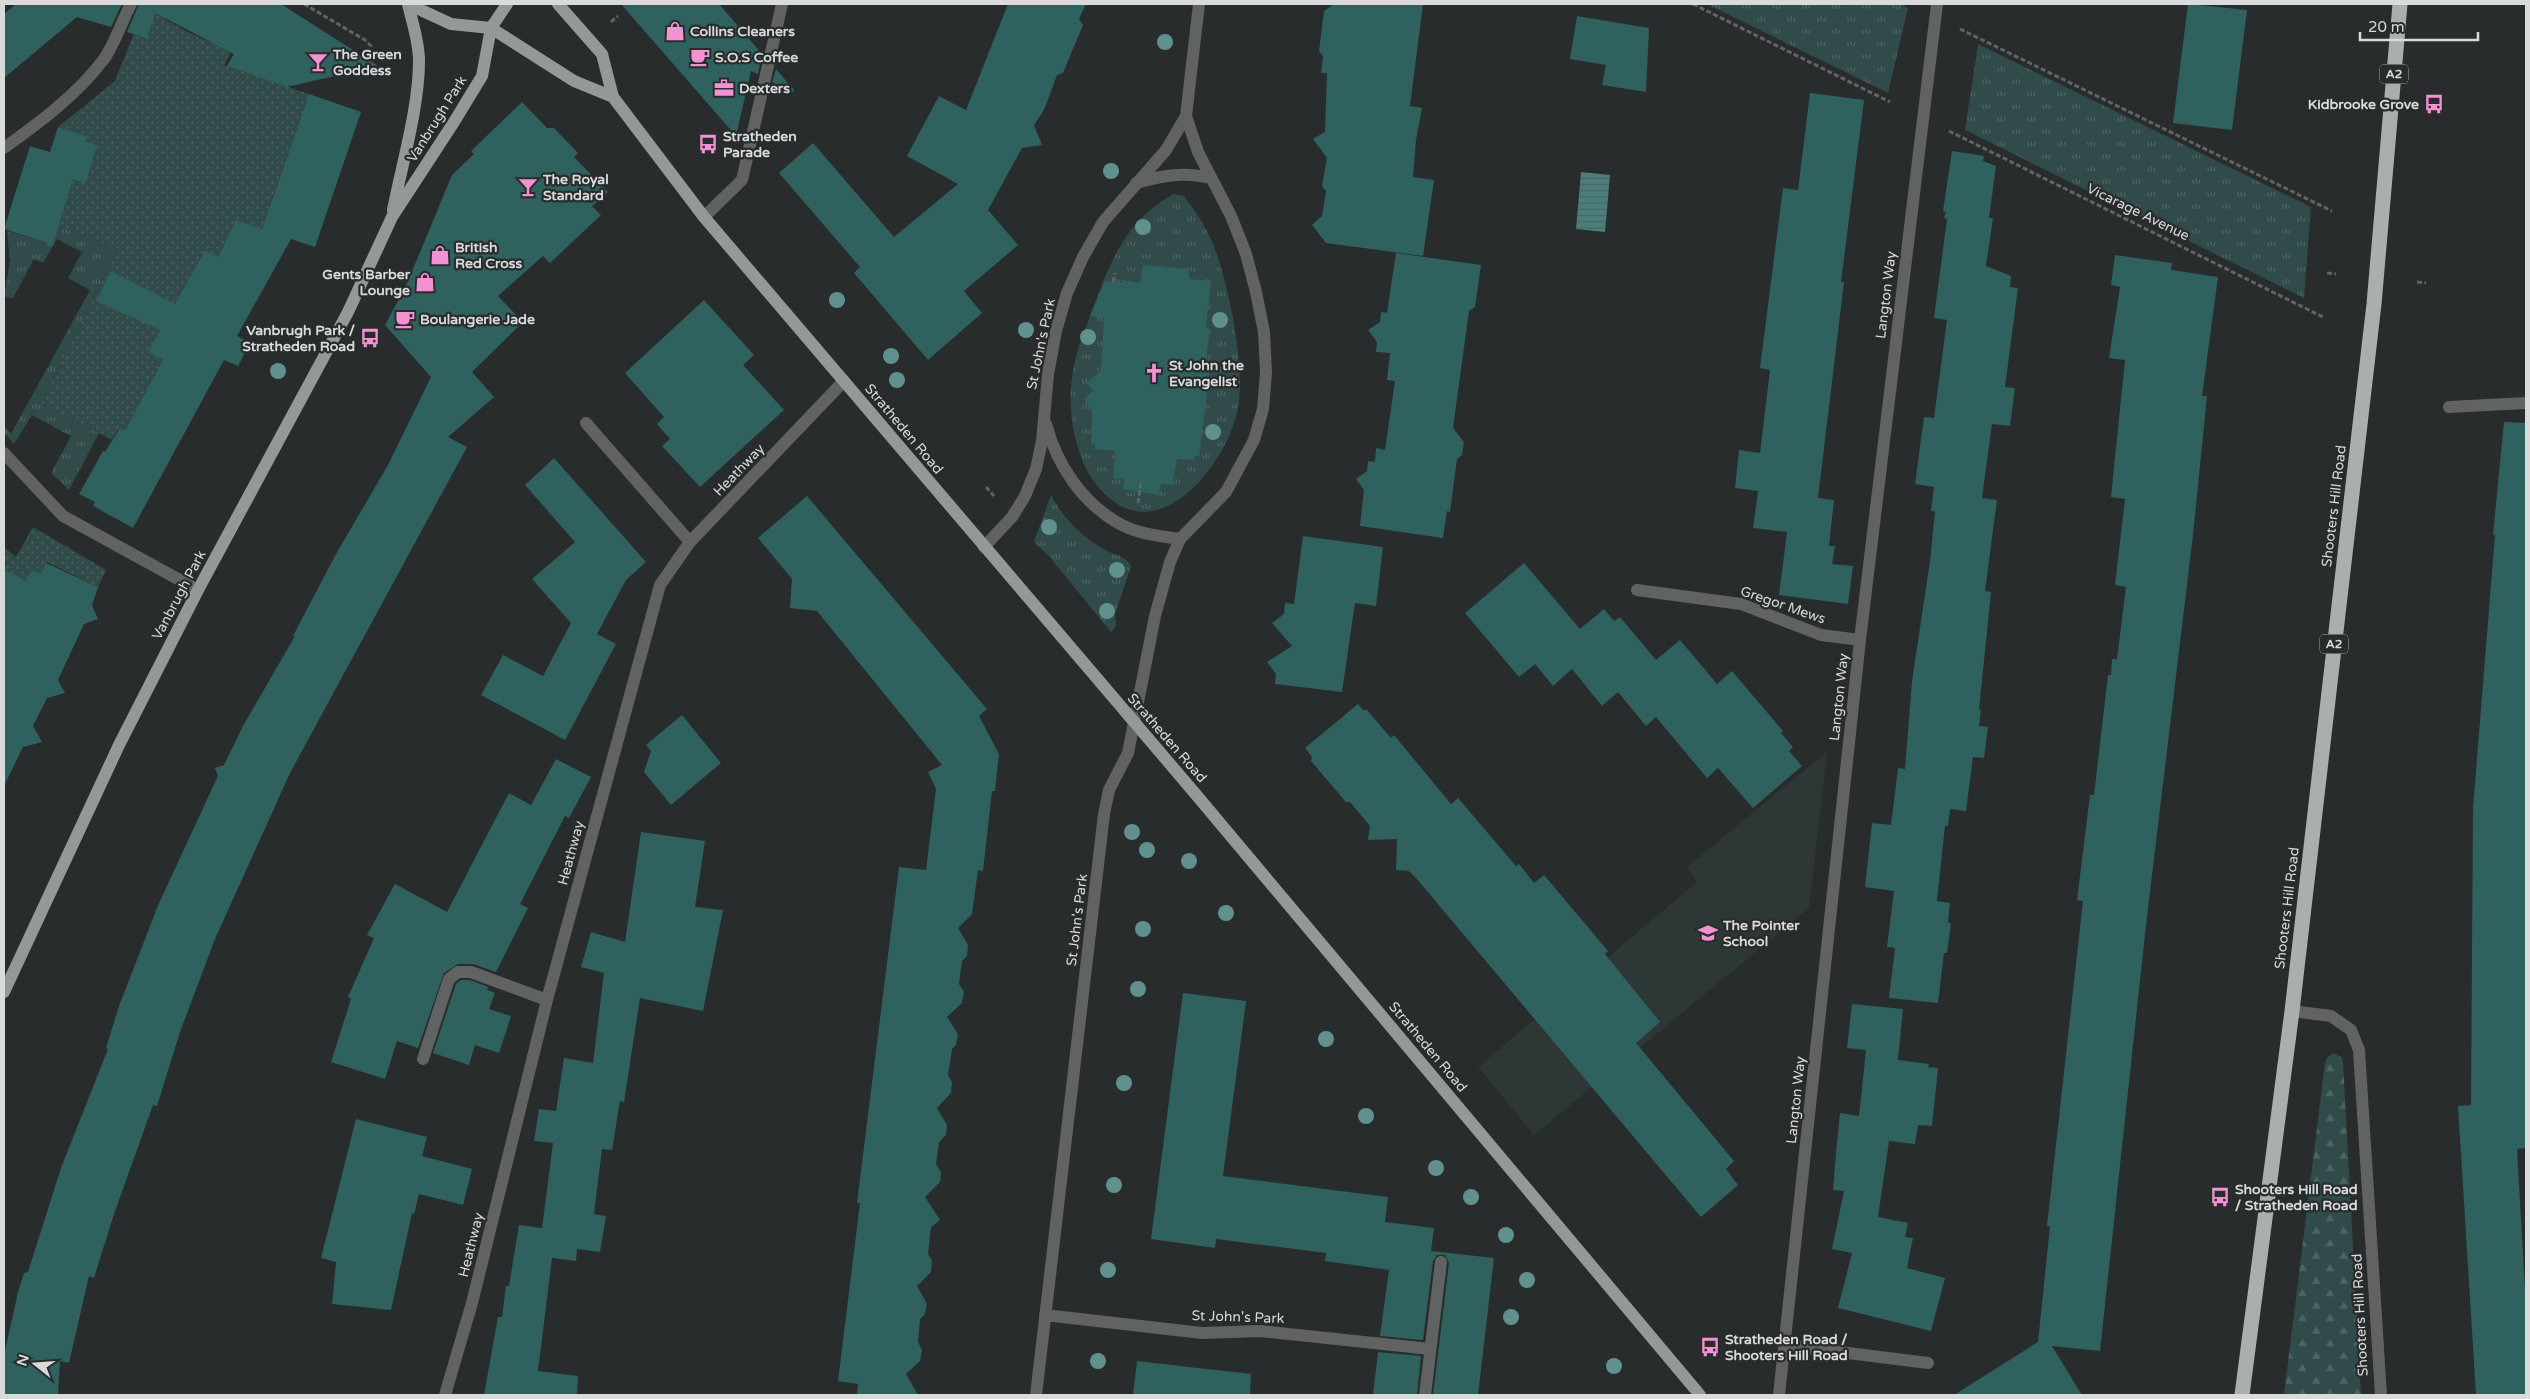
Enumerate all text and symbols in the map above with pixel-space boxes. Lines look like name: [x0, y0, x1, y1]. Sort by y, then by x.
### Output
scale bar: [2360, 10, 2478, 42]
text: 20 m: [2368, 18, 2405, 36]
shop icon: Collins Cleaners: [664, 20, 686, 42]
place label: Collins Cleaners: [690, 23, 795, 40]
place label: The Green Goddess: [332, 46, 402, 79]
cafe icon: S.O.S Coffee: [689, 46, 711, 68]
place label: S.O.S Coffee: [715, 49, 798, 66]
bar icon: The Green Goddess: [307, 51, 329, 73]
road number: A2: [2380, 64, 2408, 84]
street label: Vanbrugh Park: [404, 72, 471, 165]
office icon: Dexters: [713, 77, 735, 99]
place label: Dexters: [739, 80, 790, 97]
bus stop icon: Kidbrooke Grove: [2423, 93, 2445, 115]
place label: Kidbrooke Grove: [2308, 96, 2419, 113]
place label: Stratheden Parade: [723, 128, 797, 161]
bus stop icon: Stratheden Parade: [697, 133, 719, 155]
place label: The Royal Standard: [542, 171, 609, 204]
bar icon: The Royal Standard: [517, 176, 539, 198]
street label: Vicarage Avenue: [2084, 180, 2192, 244]
place label: British Red Cross: [455, 239, 522, 272]
shop icon: British Red Cross: [429, 244, 451, 266]
street label: Langton Way: [1872, 250, 1900, 340]
place label: Gents Barber Lounge: [322, 266, 411, 299]
shop icon: Gents Barber Lounge: [414, 271, 436, 293]
street label: St John's Park: [1023, 297, 1059, 391]
cafe icon: Boulangerie Jade: [394, 308, 416, 330]
place label: Boulangerie Jade: [420, 311, 535, 328]
place label: Vanbrugh Park / Stratheden Road: [242, 322, 355, 355]
bus stop icon: Vanbrugh Park / Stratheden Road: [359, 327, 381, 349]
place label: St John the Evangelist: [1169, 357, 1244, 390]
church icon: St John the Evangelist: [1143, 362, 1165, 384]
street label: Stratheden Road: [861, 380, 947, 478]
street label: Heathway: [710, 440, 768, 500]
street label: Shooters Hill Road: [2318, 444, 2350, 568]
street label: Vanbrugh Park: [148, 547, 210, 643]
street label: Gregor Mews: [1738, 582, 1828, 628]
road number: A2: [2320, 634, 2348, 654]
street label: Langton Way: [1826, 652, 1852, 742]
street label: Stratheden Road: [1124, 690, 1210, 786]
street label: Heathway: [554, 818, 588, 887]
street label: Shooters Hill Road: [2271, 846, 2303, 970]
street label: St John's Park: [1063, 873, 1091, 967]
place label: The Pointer School: [1722, 917, 1800, 950]
school or university icon: The Pointer School: [1697, 922, 1719, 944]
street label: Stratheden Road: [1385, 998, 1471, 1096]
street label: Langton Way: [1783, 1055, 1809, 1145]
place label: Shooters Hill Road / Stratheden Road: [2235, 1181, 2358, 1214]
bus stop icon: Shooters Hill Road / Stratheden Road: [2209, 1186, 2231, 1208]
street label: Heathway: [455, 1210, 487, 1279]
street label: Shooters Hill Road: [2348, 1253, 2372, 1377]
street label: St John's Park: [1191, 1307, 1285, 1327]
place label: Stratheden Road / Shooters Hill Road: [1725, 1331, 1848, 1364]
bus stop icon: Stratheden Road / Shooters Hill Road: [1699, 1336, 1721, 1358]
north arrow: [10, 1339, 60, 1389]
text: N: [13, 1352, 33, 1368]

